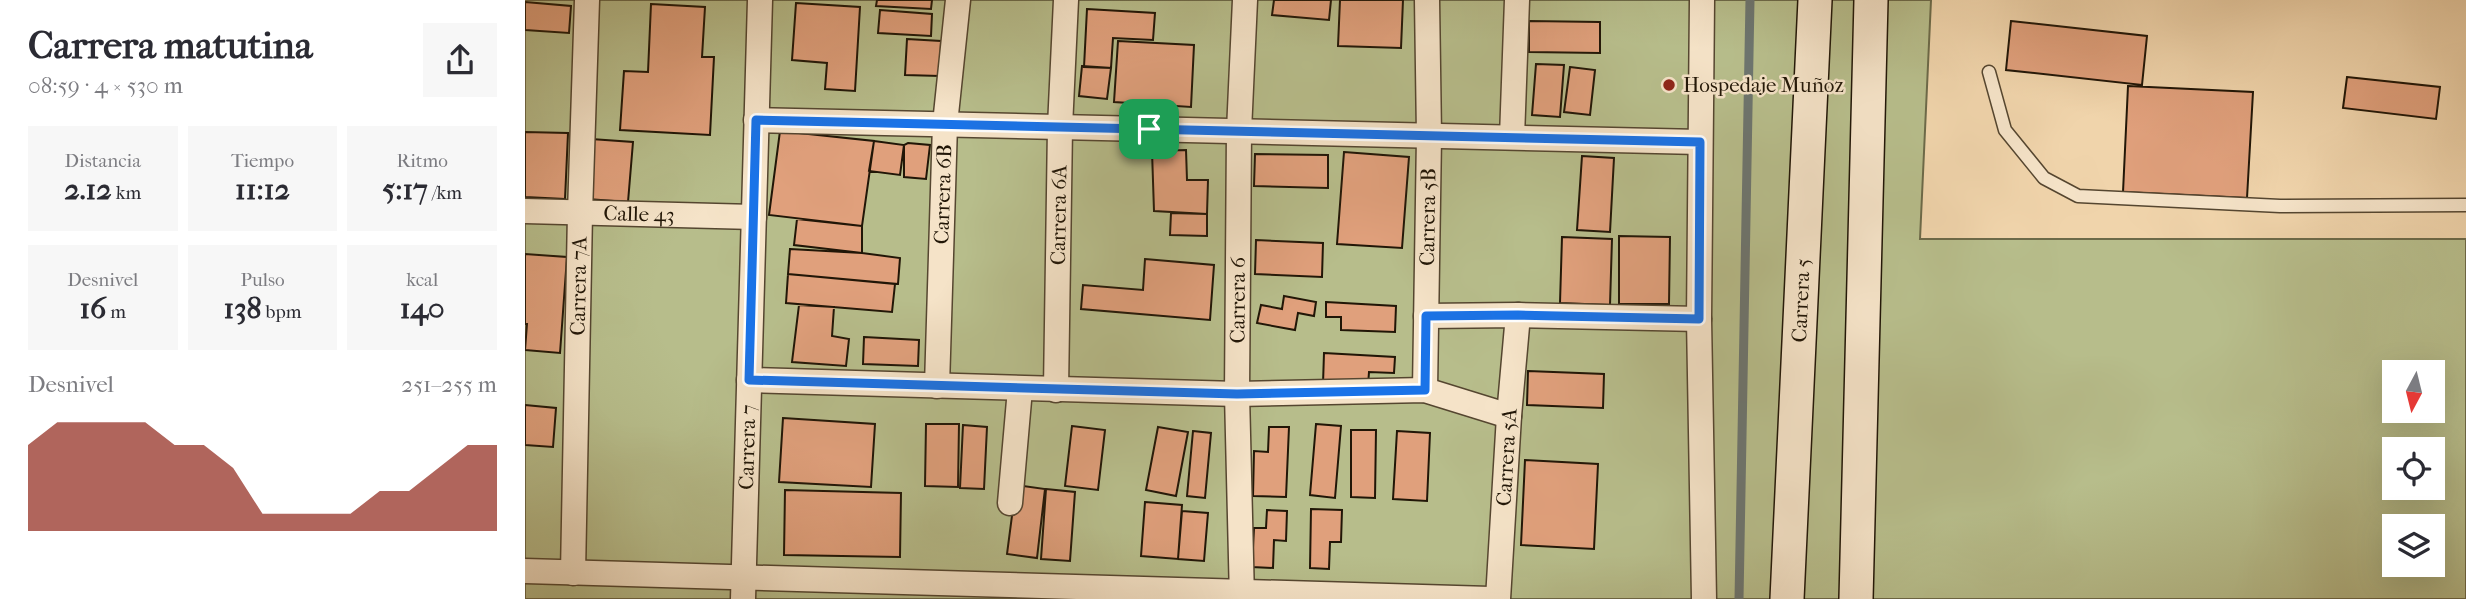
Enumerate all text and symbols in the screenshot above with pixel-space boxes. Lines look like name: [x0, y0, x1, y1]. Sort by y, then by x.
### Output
text: Carrera matutina: [28, 23, 312, 68]
button: share: [423, 23, 497, 97]
text: 08:59 · 4 × 530 m: [28, 72, 183, 99]
place label: Hospedaje Muñoz: [1683, 73, 1844, 97]
marker: Hospedaje Muñoz: [1661, 77, 1677, 93]
pin: [1119, 99, 1179, 159]
icon: arrive: [1130, 110, 1168, 148]
street label: Carrera 6B: [929, 144, 956, 245]
text: Distancia: [65, 150, 141, 172]
text: Tiempo: [231, 150, 294, 172]
text: Ritmo: [396, 150, 448, 172]
street label: Carrera 6A: [1046, 164, 1071, 265]
street label: Carrera 5B: [1415, 168, 1440, 266]
text: 2.12: [64, 172, 112, 207]
text: 11:12: [235, 172, 290, 207]
text: 5:17: [382, 172, 428, 207]
text: km: [112, 182, 141, 204]
text: /km: [428, 182, 462, 204]
street label: Calle 43: [603, 201, 675, 227]
street label: Carrera 7A: [566, 236, 592, 336]
street label: Carrera 6: [1225, 256, 1250, 343]
street label: Carrera 5: [1787, 258, 1815, 343]
text: Desnivel: [67, 269, 138, 291]
text: Pulso: [240, 269, 285, 291]
text: kcal: [406, 269, 438, 291]
text: 16: [79, 291, 106, 326]
text: 138: [223, 291, 262, 326]
text: 140: [400, 291, 445, 326]
text: m: [106, 301, 126, 323]
text: bpm: [262, 301, 302, 323]
north arrow: [2382, 360, 2445, 424]
map controls: [2382, 360, 2445, 577]
text: Desnivel: [28, 371, 114, 398]
text: 251–255 m: [401, 371, 497, 398]
street label: Carrera 7: [734, 404, 761, 490]
street label: Carrera 5A: [1492, 407, 1522, 507]
button: locate: [2382, 437, 2445, 500]
button: layers: [2382, 514, 2445, 577]

